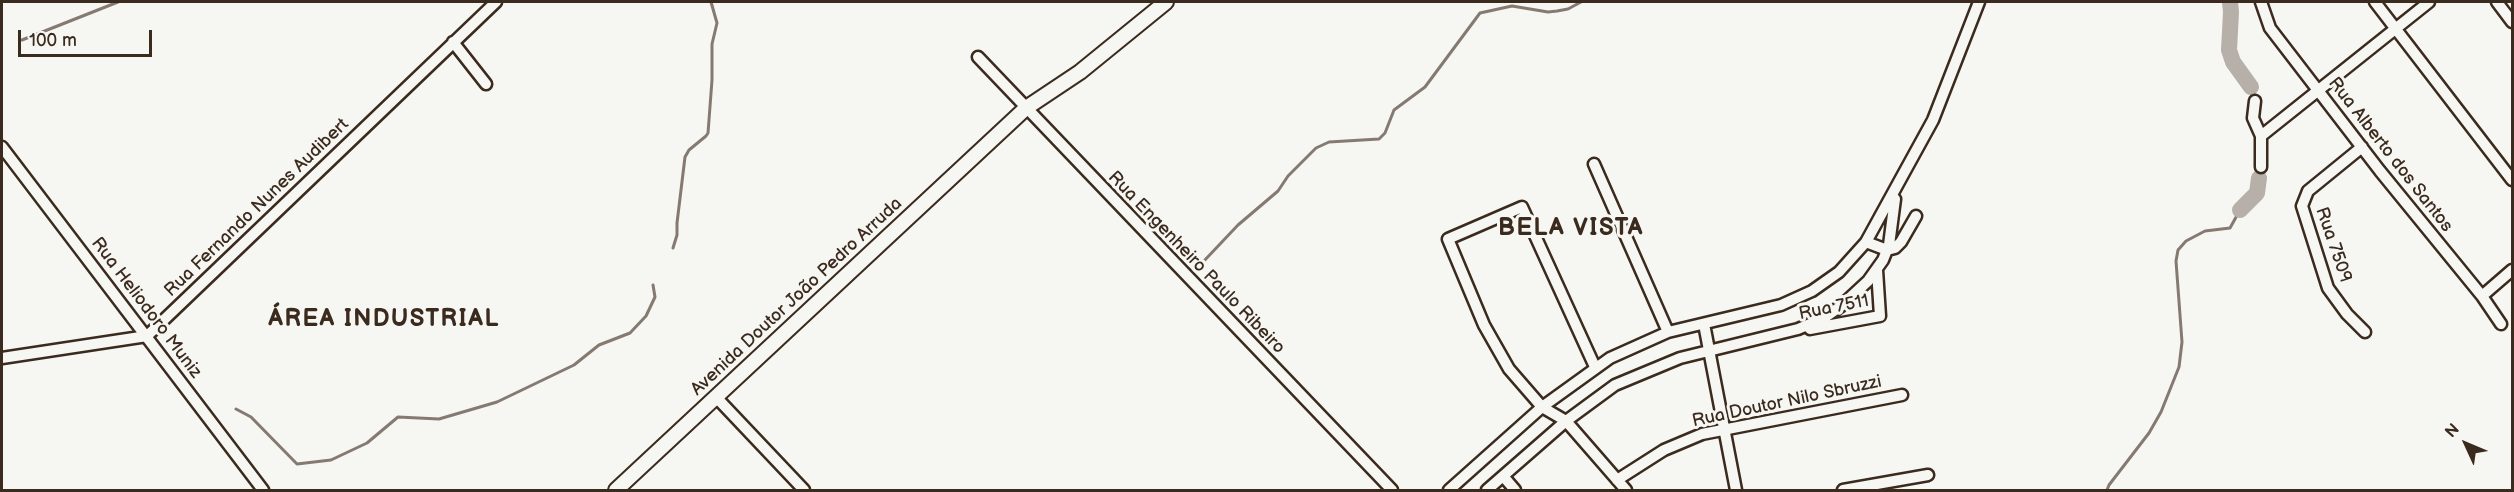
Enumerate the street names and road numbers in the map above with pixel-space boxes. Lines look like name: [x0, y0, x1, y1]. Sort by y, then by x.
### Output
street label: Rua Alberto dos Santos: [2323, 73, 2457, 237]
street label: Rua Fernando Nunes Audibert: [160, 114, 354, 302]
street label: Rua Engenheiro Paulo Ribeiro: [1103, 167, 1289, 359]
street label: Avenida Doutor João Pedro Arruda: [687, 193, 907, 401]
street label: Rua 7509: [2310, 205, 2356, 285]
street label: Rua Heliodoro Muniz: [86, 233, 206, 383]
street label: Rua 7511: [1797, 291, 1871, 325]
street label: Rua Doutor Nilo Sbruzzi: [1690, 371, 1884, 433]

